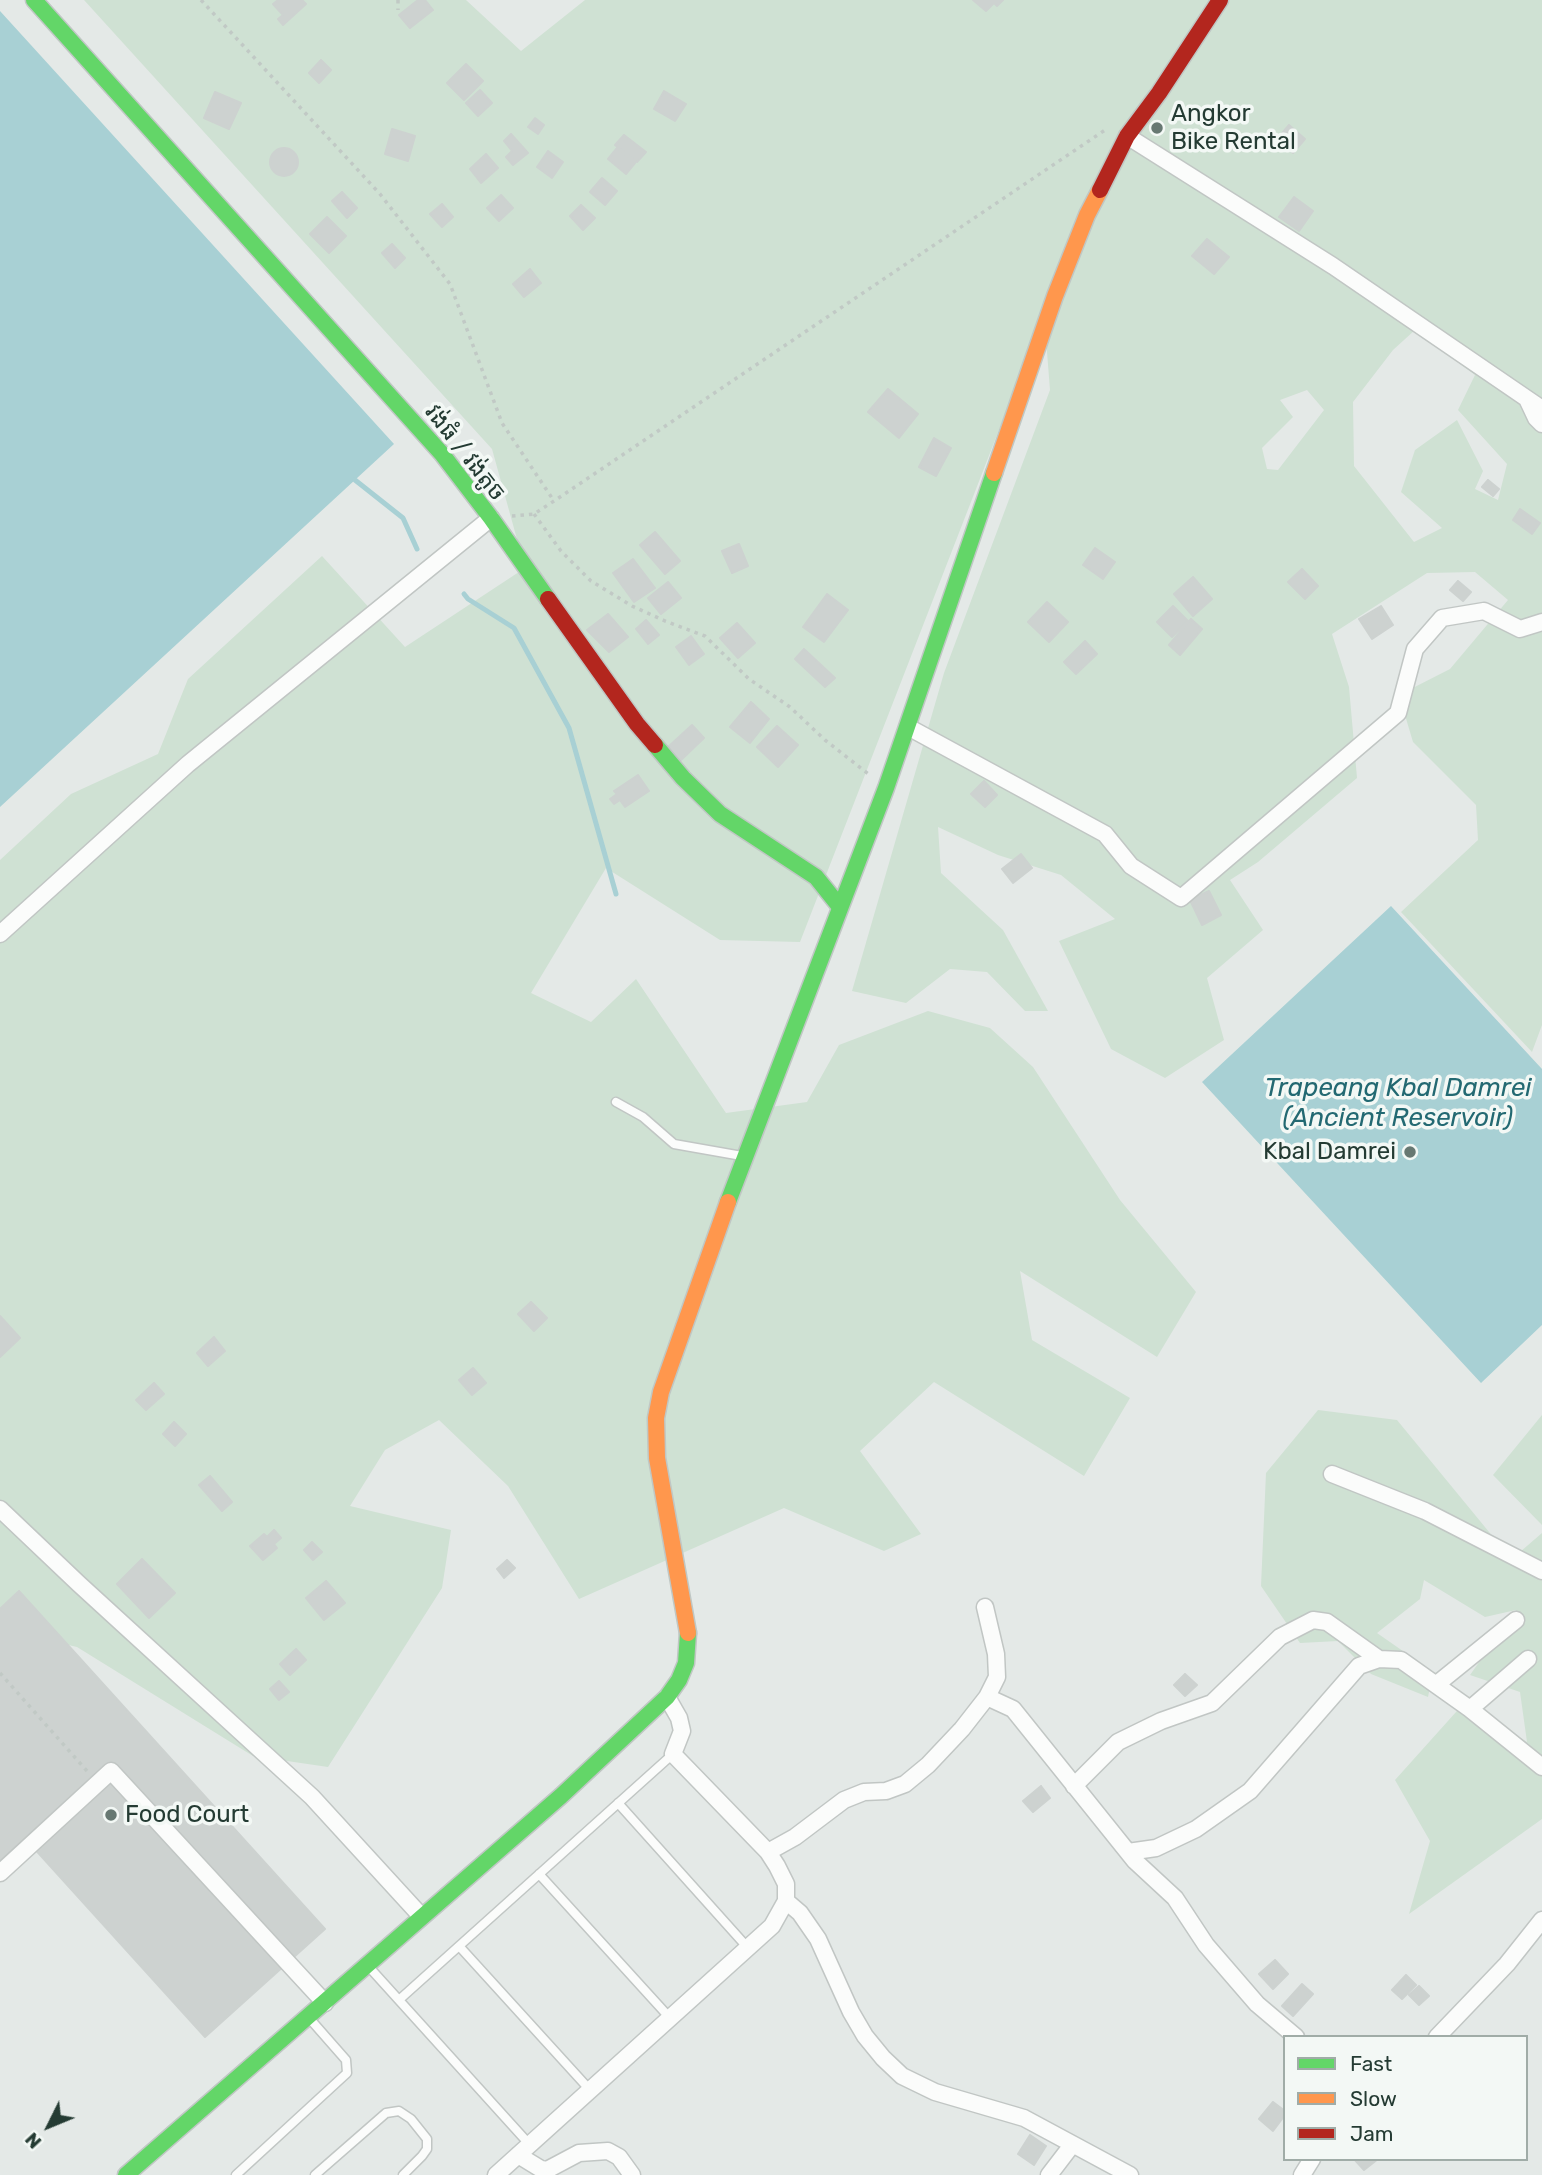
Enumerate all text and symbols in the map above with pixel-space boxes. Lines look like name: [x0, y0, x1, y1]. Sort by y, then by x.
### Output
place label: Angkor Bike Rental: [1171, 100, 1296, 156]
marker: Angkor Bike Rental: [1149, 120, 1165, 136]
street label: វង់ធំ / វង់តូច: [418, 399, 512, 507]
water label: Trapeang Kbal Damrei (Ancient Reservoir): [1264, 1072, 1532, 1134]
place label: Kbal Damrei: [1263, 1138, 1396, 1166]
marker: Kbal Damrei: [1402, 1144, 1418, 1160]
place label: Food Court: [125, 1801, 249, 1829]
marker: Food Court: [103, 1807, 119, 1823]
legend: [1283, 2035, 1528, 2161]
text: Fast: [1350, 2051, 1392, 2076]
text: Slow: [1350, 2086, 1397, 2111]
north arrow: [14, 2091, 84, 2161]
text: Jam: [1350, 2121, 1394, 2146]
text: N: [20, 2128, 46, 2154]

